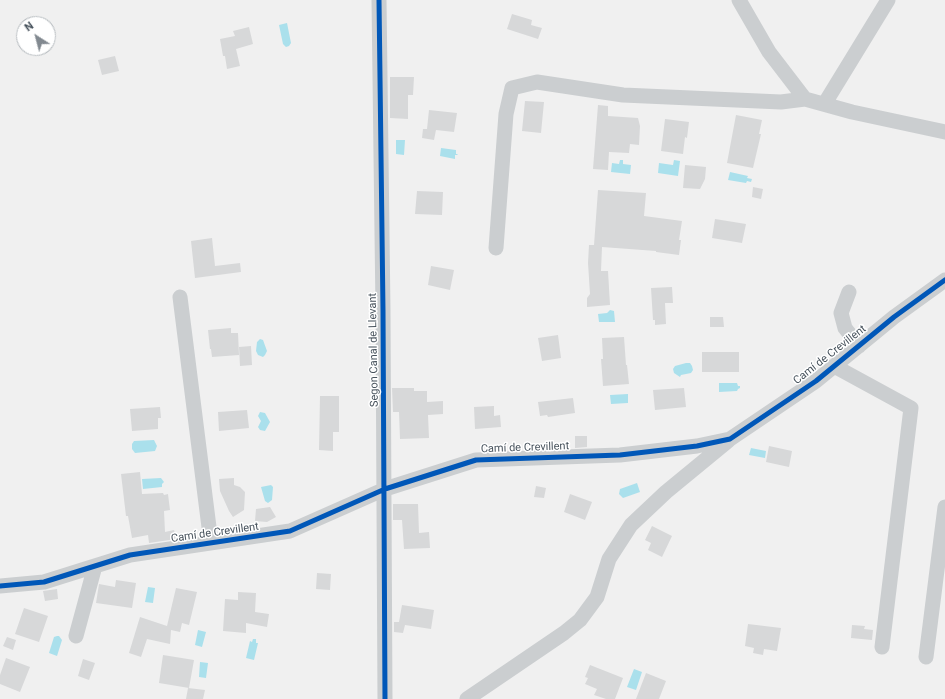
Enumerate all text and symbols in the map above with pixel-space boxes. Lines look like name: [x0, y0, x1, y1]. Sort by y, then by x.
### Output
north arrow: [16, 16, 56, 56]
text: N: [22, 19, 36, 34]
street label: Segon Canal de Llevant: [366, 293, 382, 407]
street label: Camí de Crevillent: [791, 323, 869, 387]
street label: Camí de Crevillent: [481, 440, 569, 456]
street label: Camí de Crevillent: [170, 520, 260, 546]

